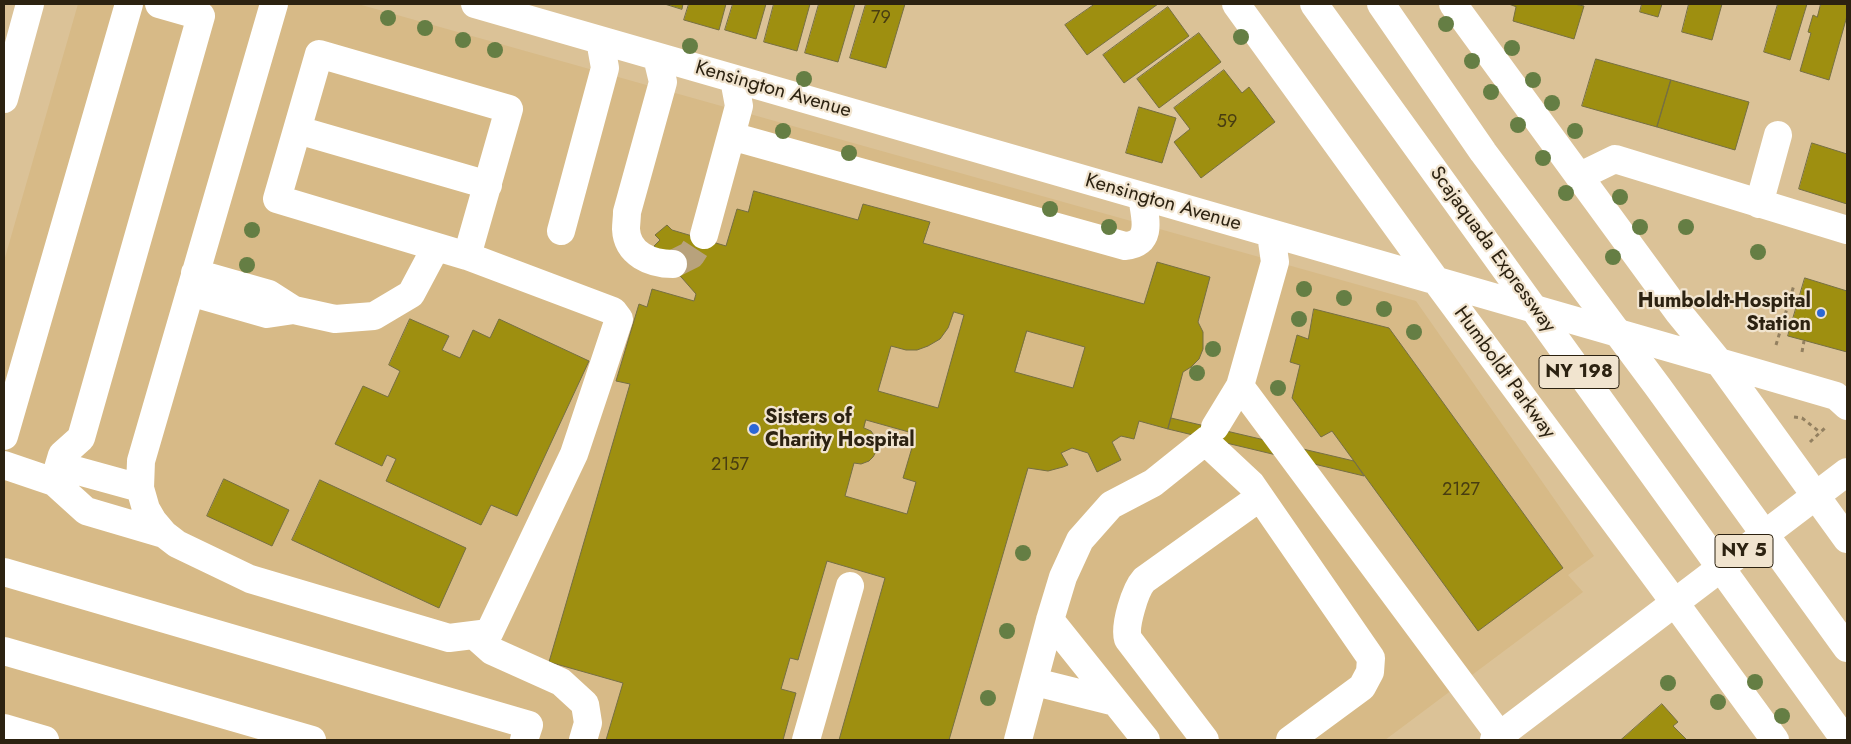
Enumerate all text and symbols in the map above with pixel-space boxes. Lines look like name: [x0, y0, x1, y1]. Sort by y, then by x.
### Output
house number: 79: [871, 8, 891, 30]
street label: Kensington Avenue: [692, 56, 854, 124]
house number: 59: [1217, 112, 1237, 134]
street label: Scajaquada Expressway: [1424, 162, 1560, 338]
street label: Kensington Avenue: [1082, 169, 1244, 237]
place label: Humboldt-Hospital Station: [1638, 290, 1811, 337]
street label: Humboldt Parkway: [1448, 302, 1560, 444]
marker: Humboldt-Hospital Station: [1815, 307, 1827, 319]
road number: NY 198: [1539, 356, 1619, 388]
place label: Sisters of Charity Hospital: [765, 406, 915, 453]
marker: Sisters of Charity Hospital: [747, 422, 761, 436]
house number: 2157: [711, 455, 749, 477]
house number: 2127: [1442, 480, 1480, 502]
road number: NY 5: [1715, 534, 1773, 568]

